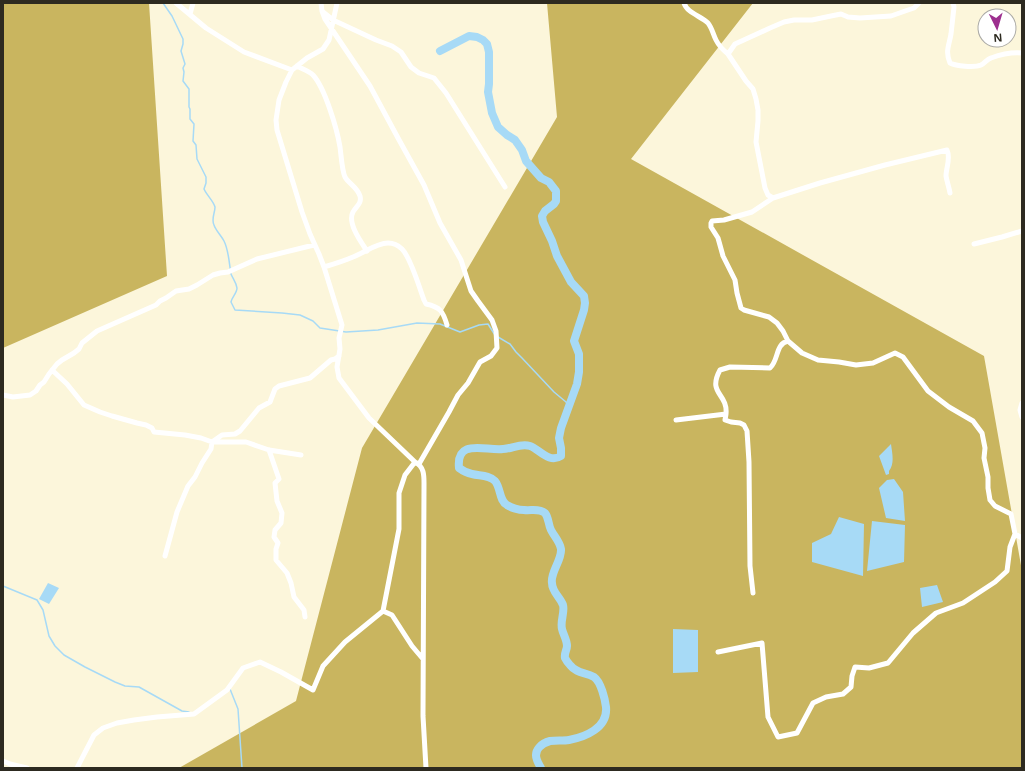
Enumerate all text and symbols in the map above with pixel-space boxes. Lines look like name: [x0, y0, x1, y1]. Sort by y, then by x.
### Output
north arrow: [977, 8, 1017, 48]
text: N: [993, 31, 1003, 46]

